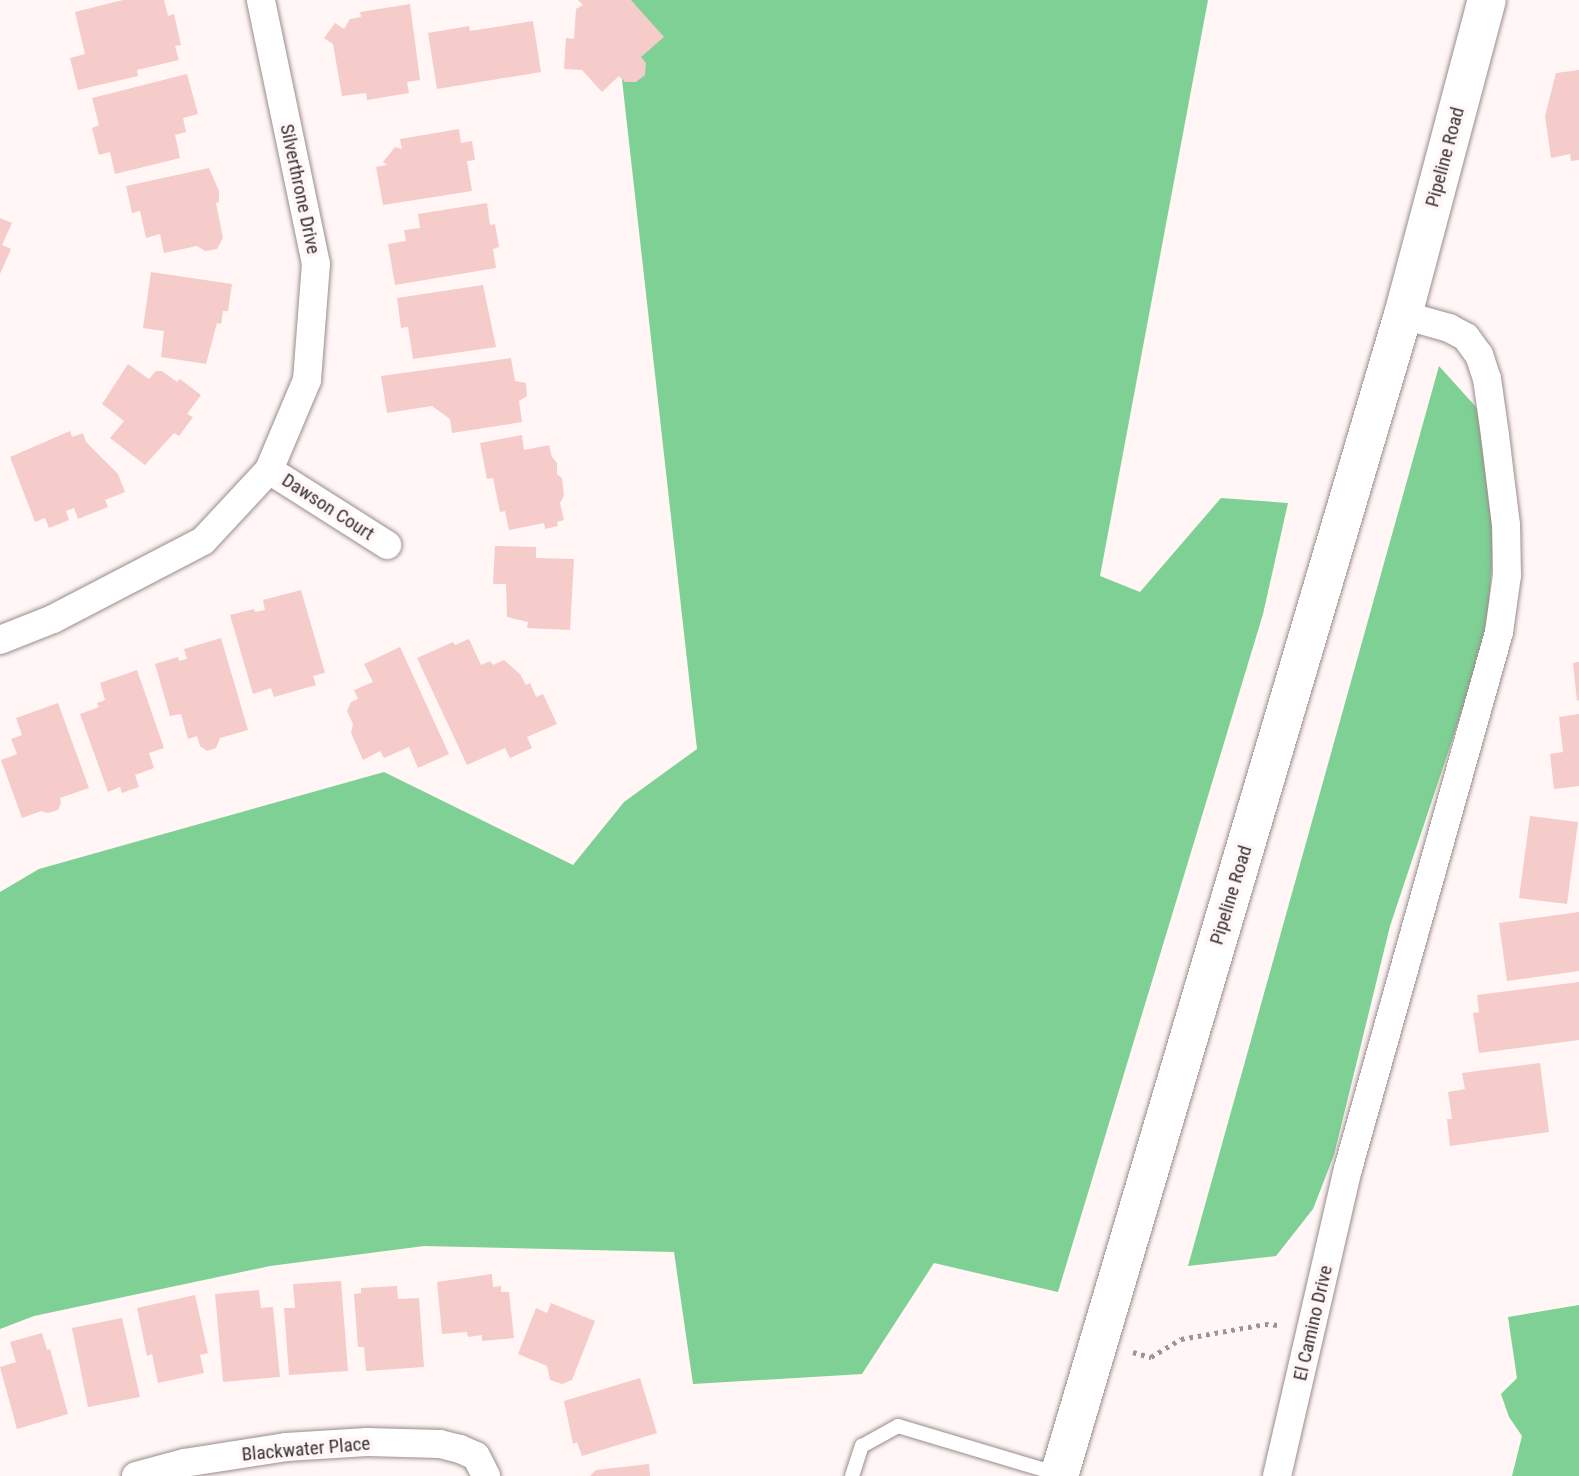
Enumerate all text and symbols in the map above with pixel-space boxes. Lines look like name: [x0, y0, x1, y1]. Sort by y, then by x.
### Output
street label: Pipeline Road: [1421, 105, 1469, 209]
street label: Silverthrone Drive: [275, 122, 325, 256]
street label: Dawson Court: [278, 469, 378, 545]
street label: Pipeline Road: [1205, 843, 1257, 947]
street label: El Camino Drive: [1289, 1263, 1337, 1383]
street label: Blackwater Place: [241, 1432, 371, 1466]

